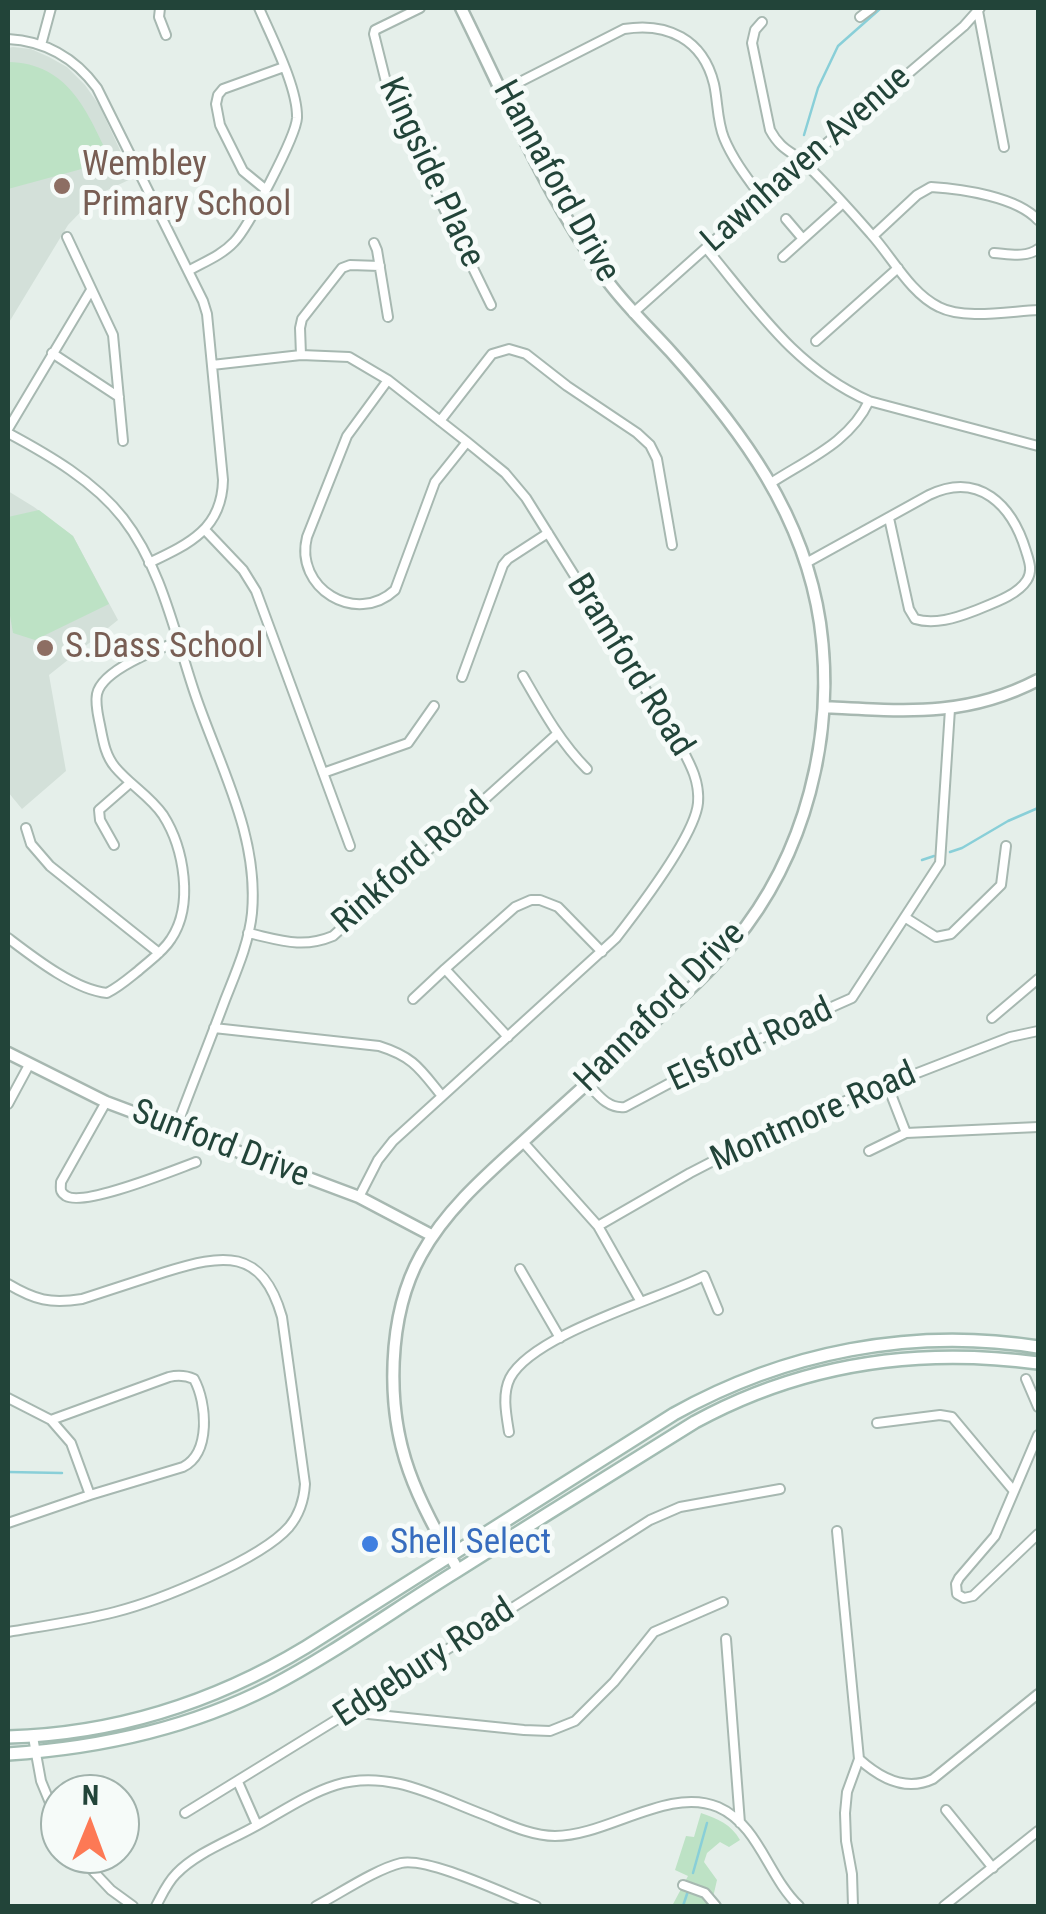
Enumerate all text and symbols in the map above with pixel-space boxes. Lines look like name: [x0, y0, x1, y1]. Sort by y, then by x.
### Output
street label: Lawnhaven Avenue: [694, 58, 920, 262]
street label: Kingside Place: [368, 72, 492, 274]
street label: Hannaford Drive: [482, 74, 628, 290]
place label: Wembley Primary School: [82, 145, 291, 227]
marker: Wembley Primary School: [51, 175, 73, 197]
street label: Bramford Road: [556, 567, 702, 765]
place label: S.Dass School: [65, 627, 263, 669]
marker: S.Dass School: [34, 637, 56, 659]
street label: Rinkford Road: [325, 785, 499, 943]
street label: Hannaford Drive: [567, 914, 755, 1102]
street label: Elsford Road: [662, 990, 840, 1102]
street label: Montmore Road: [705, 1054, 923, 1182]
street label: Sunford Drive: [126, 1092, 314, 1198]
place label: Shell Select: [390, 1523, 551, 1565]
marker: Shell Select: [359, 1533, 381, 1555]
street label: Edgebury Road: [327, 1590, 523, 1738]
north arrow: [40, 1774, 140, 1874]
text: N: [82, 1779, 99, 1812]

